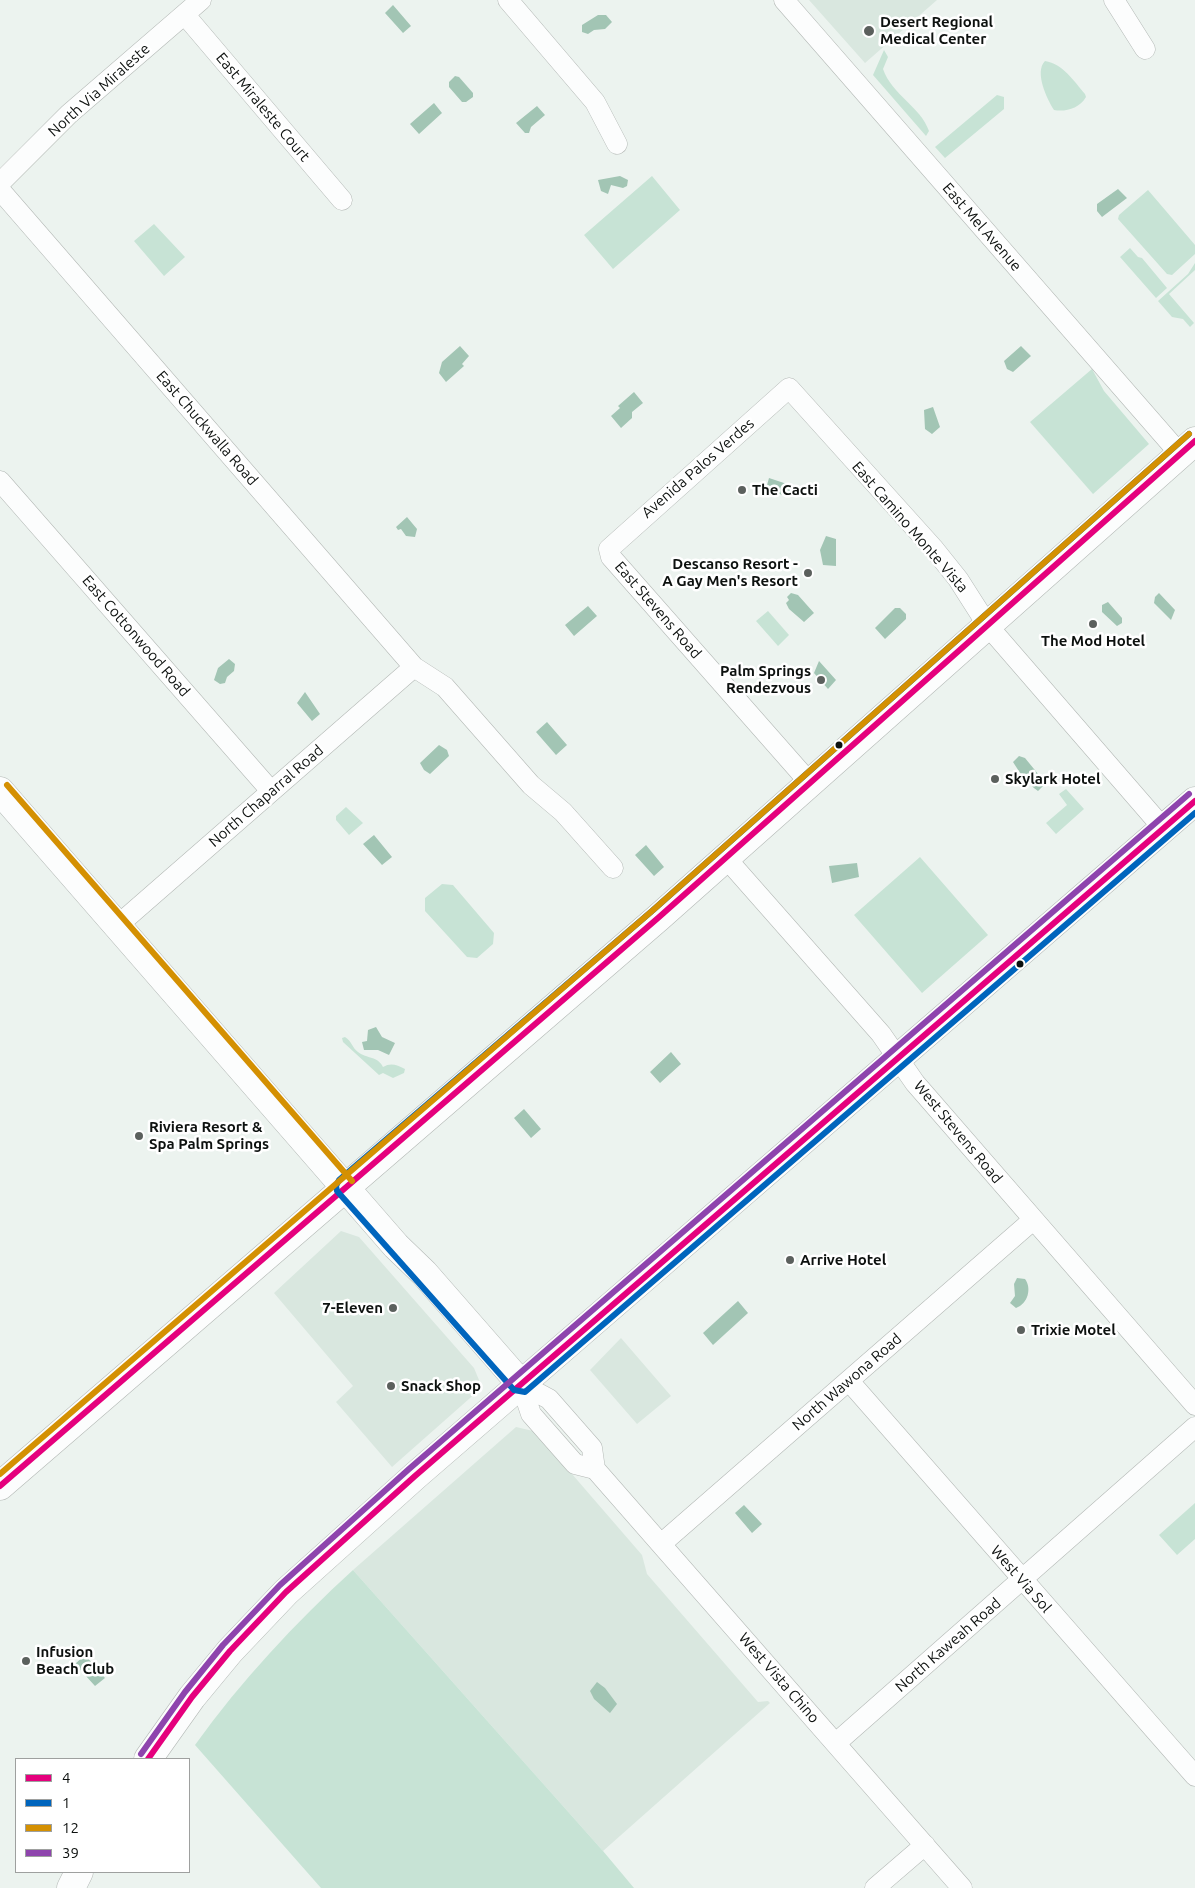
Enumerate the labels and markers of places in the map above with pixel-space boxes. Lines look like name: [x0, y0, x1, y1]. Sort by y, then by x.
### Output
place label: Desert Regional Medical Center: [880, 13, 993, 48]
marker: Desert Regional Medical Center: [862, 24, 876, 38]
place label: The Cacti: [752, 481, 818, 499]
marker: The Cacti: [736, 484, 748, 496]
place label: Descanso Resort - A Gay Men's Resort: [662, 555, 798, 590]
marker: Descanso Resort - A Gay Men's Resort: [802, 567, 814, 579]
marker: The Mod Hotel: [1087, 618, 1099, 630]
place label: The Mod Hotel: [1041, 632, 1145, 650]
place label: Palm Springs Rendezvous: [720, 662, 811, 697]
marker: Palm Springs Rendezvous: [815, 674, 827, 686]
unlabelled marker: [834, 740, 844, 750]
place label: Skylark Hotel: [1005, 770, 1100, 788]
marker: Skylark Hotel: [989, 773, 1001, 785]
unlabelled marker: [1015, 959, 1025, 969]
place label: Riviera Resort & Spa Palm Springs: [149, 1118, 269, 1153]
marker: Riviera Resort & Spa Palm Springs: [133, 1130, 145, 1142]
place label: Arrive Hotel: [800, 1251, 886, 1269]
marker: Arrive Hotel: [784, 1254, 796, 1266]
place label: 7-Eleven: [322, 1299, 383, 1317]
marker: 7-Eleven: [387, 1302, 399, 1314]
place label: Trixie Motel: [1031, 1321, 1116, 1339]
marker: Trixie Motel: [1015, 1324, 1027, 1336]
place label: Snack Shop: [401, 1377, 481, 1395]
marker: Snack Shop: [385, 1380, 397, 1392]
place label: Infusion Beach Club: [36, 1643, 114, 1678]
marker: Infusion Beach Club: [20, 1655, 32, 1667]

